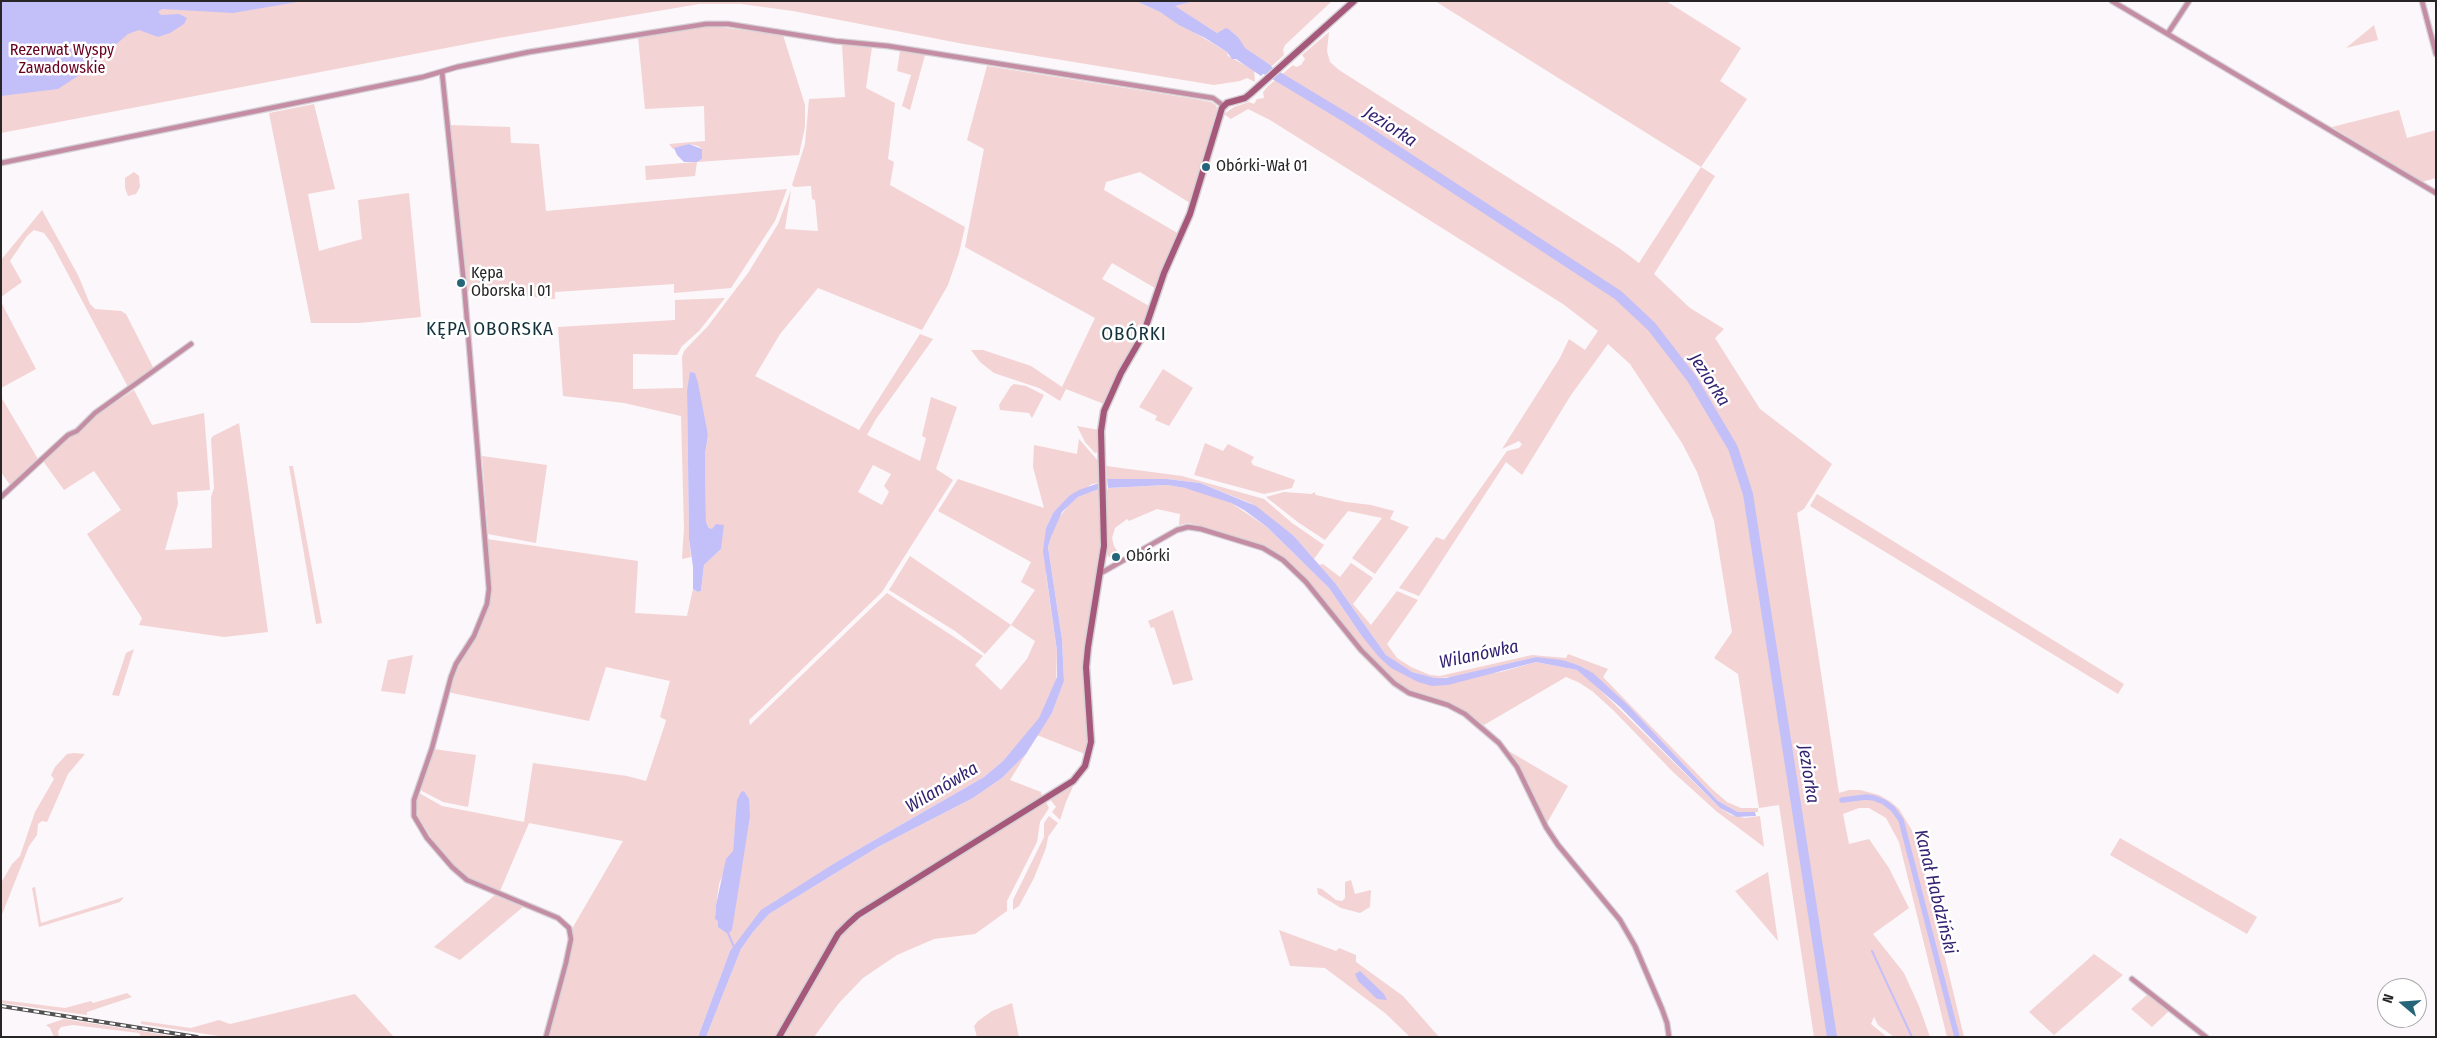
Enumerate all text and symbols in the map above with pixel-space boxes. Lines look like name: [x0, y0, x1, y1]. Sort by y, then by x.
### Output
park label: Rezerwat Wyspy Zawadowskie: [10, 41, 114, 79]
water label: Jeziorka: [1359, 102, 1421, 152]
place label: Obórki-Wał 01: [1216, 157, 1308, 177]
marker: Obórki-Wał 01: [1200, 161, 1212, 173]
place label: Kępa Oborska I 01: [471, 264, 551, 302]
marker: Kępa Oborska I 01: [455, 277, 467, 289]
district label: KĘPA OBORSKA: [424, 319, 556, 341]
district label: OBÓRKI: [1100, 324, 1168, 346]
water label: Jeziorka: [1684, 349, 1734, 411]
place label: Obórki: [1126, 547, 1170, 567]
marker: Obórki: [1110, 551, 1122, 563]
water label: Wilanówka: [1437, 636, 1521, 674]
water label: Jeziorka: [1793, 743, 1823, 805]
water label: Wilanówka: [902, 758, 982, 818]
water label: Kanał Habdziński: [1909, 827, 1961, 957]
north arrow: [2377, 978, 2427, 1028]
text: N: [2379, 992, 2398, 1005]

